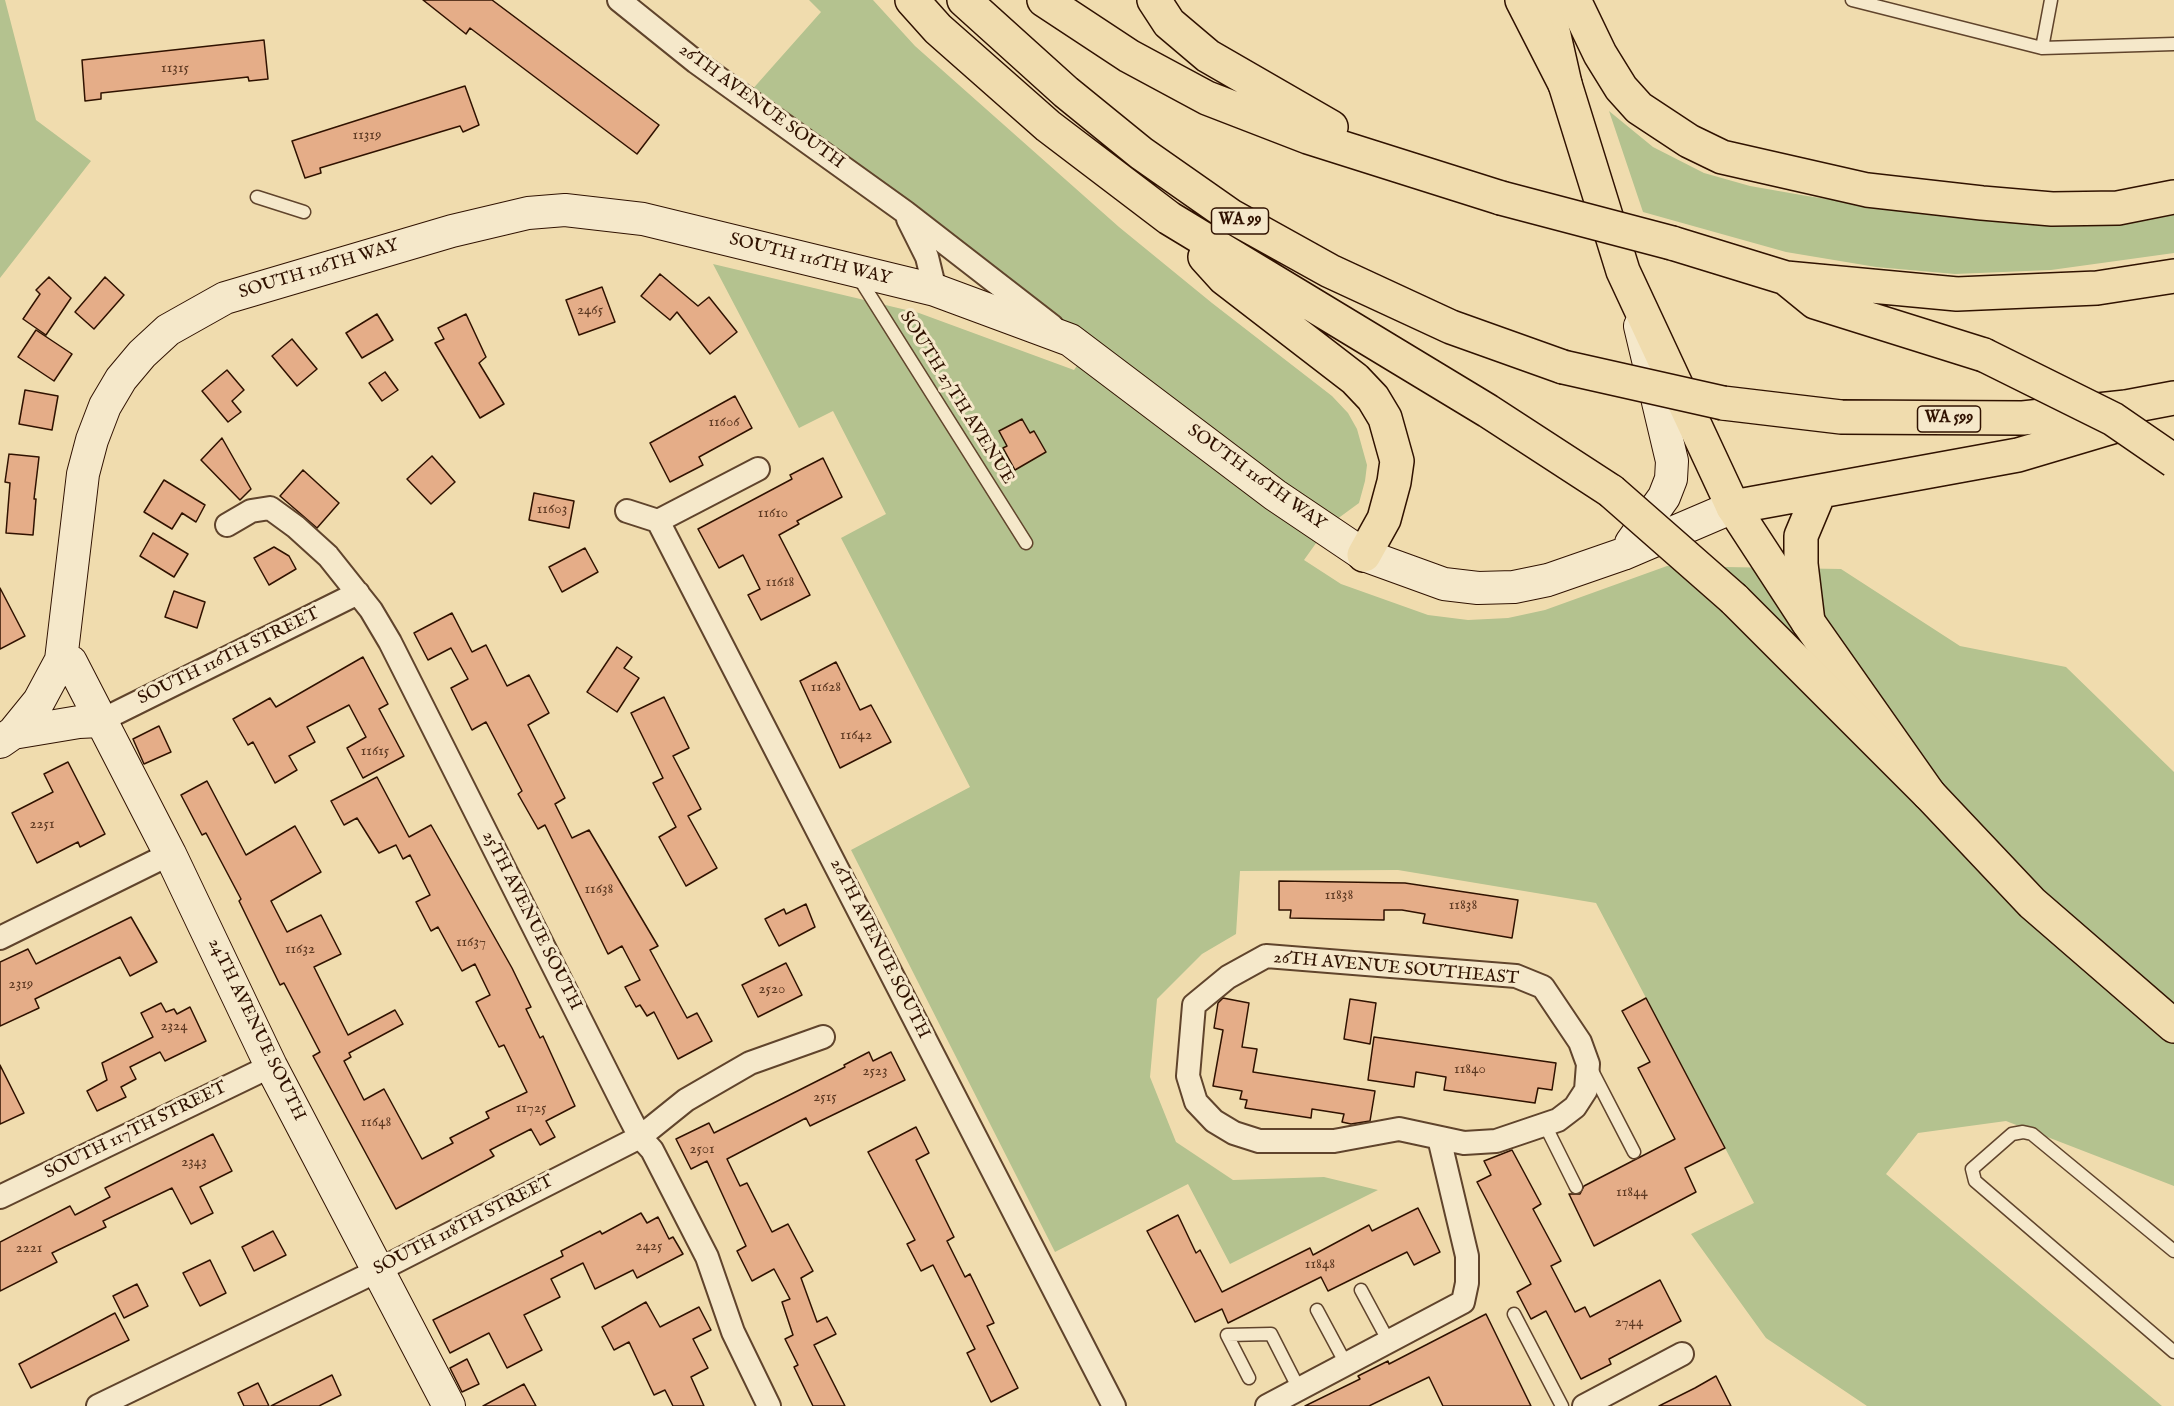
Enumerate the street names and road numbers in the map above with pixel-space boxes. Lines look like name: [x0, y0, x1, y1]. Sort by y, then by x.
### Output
street label: 26TH AVENUE SOUTH: [674, 40, 848, 174]
road number: WA 99: [1212, 208, 1268, 234]
street label: SOUTH 116TH WAY: [727, 229, 893, 291]
street label: SOUTH 116TH WAY: [237, 235, 401, 305]
street label: SOUTH 27TH AVENUE: [894, 308, 1018, 488]
road number: WA 599: [1918, 406, 1980, 432]
street label: SOUTH 116TH WAY: [1183, 421, 1329, 535]
street label: SOUTH 116TH STREET: [135, 604, 323, 710]
street label: 25TH AVENUE SOUTH: [476, 828, 586, 1014]
street label: 26TH AVENUE SOUTH: [824, 855, 934, 1043]
street label: 24TH AVENUE SOUTH: [202, 935, 310, 1125]
street label: 26TH AVENUE SOUTHEAST: [1272, 948, 1520, 990]
street label: SOUTH 117TH STREET: [41, 1077, 231, 1185]
street label: SOUTH 118TH STREET: [371, 1171, 557, 1281]

